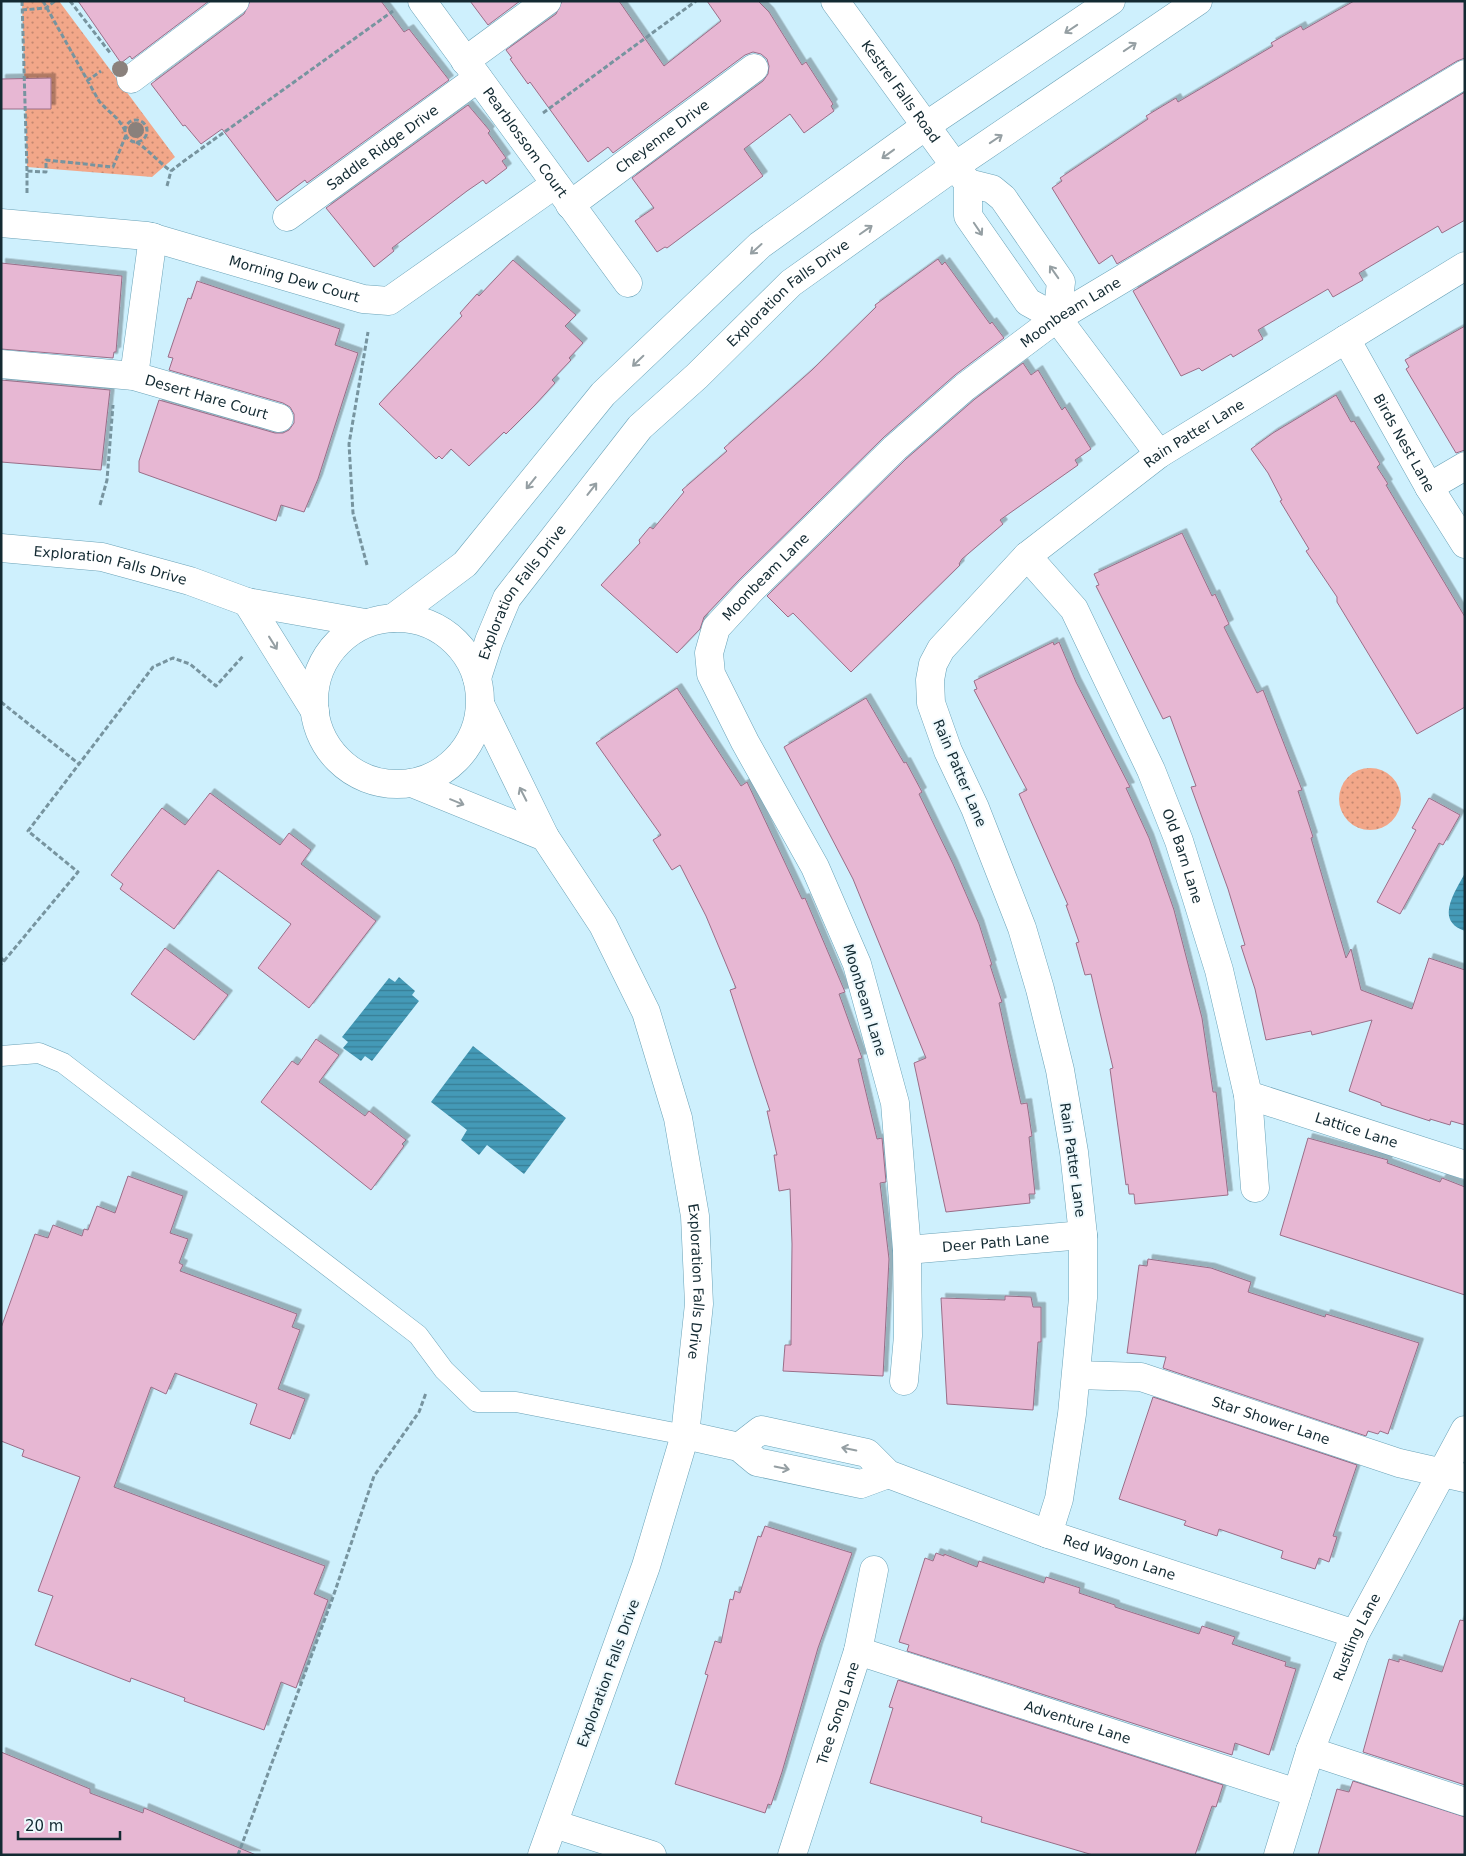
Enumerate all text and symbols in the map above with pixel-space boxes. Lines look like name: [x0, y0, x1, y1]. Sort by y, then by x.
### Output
one-way arrow: [1064, 24, 1078, 34]
street label: Kestrel Falls Road: [858, 37, 943, 146]
one-way arrow: [1123, 42, 1137, 52]
street label: Pearblossom Court: [480, 84, 571, 201]
street label: Cheyenne Drive: [612, 96, 712, 176]
street label: Saddle Ridge Drive: [323, 102, 441, 193]
one-way arrow: [989, 133, 1003, 144]
one-way arrow: [881, 149, 895, 159]
one-way arrow: [973, 222, 983, 236]
one-way arrow: [859, 225, 873, 235]
street label: Exploration Falls Drive: [723, 236, 852, 350]
one-way arrow: [750, 243, 762, 255]
street label: Morning Dew Court: [227, 252, 362, 306]
one-way arrow: [1049, 265, 1059, 279]
street label: Moonbeam Lane: [1017, 274, 1123, 351]
one-way arrow: [632, 355, 644, 367]
street label: Desert Hare Court: [143, 372, 270, 423]
street label: Birds Nest Lane: [1370, 391, 1438, 495]
street label: Rain Patter Lane: [1140, 396, 1247, 471]
one-way arrow: [526, 476, 537, 489]
one-way arrow: [586, 483, 597, 496]
street label: Exploration Falls Drive: [475, 521, 569, 662]
street label: Moonbeam Lane: [719, 530, 812, 624]
street label: Exploration Falls Drive: [33, 543, 189, 588]
one-way arrow: [268, 636, 278, 650]
street label: Rain Patter Lane: [930, 717, 990, 829]
one-way arrow: [518, 786, 528, 801]
one-way arrow: [449, 797, 464, 807]
street label: Old Barn Lane: [1159, 806, 1206, 905]
street label: Moonbeam Lane: [840, 942, 890, 1058]
street label: Rain Patter Lane: [1057, 1102, 1089, 1218]
street label: Lattice Lane: [1313, 1109, 1400, 1151]
street label: Exploration Falls Drive: [685, 1202, 707, 1360]
street label: Deer Path Lane: [941, 1230, 1050, 1255]
street label: Star Shower Lane: [1210, 1393, 1332, 1447]
one-way arrow: [841, 1444, 857, 1453]
one-way arrow: [773, 1463, 789, 1473]
street label: Red Wagon Lane: [1061, 1531, 1178, 1583]
street label: Rustling Lane: [1330, 1590, 1383, 1683]
street label: Exploration Falls Drive: [574, 1597, 642, 1749]
street label: Tree Song Lane: [813, 1660, 862, 1768]
street label: Adventure Lane: [1023, 1697, 1133, 1747]
scale bar: [18, 1808, 120, 1840]
text: 20 m: [25, 1817, 63, 1835]

